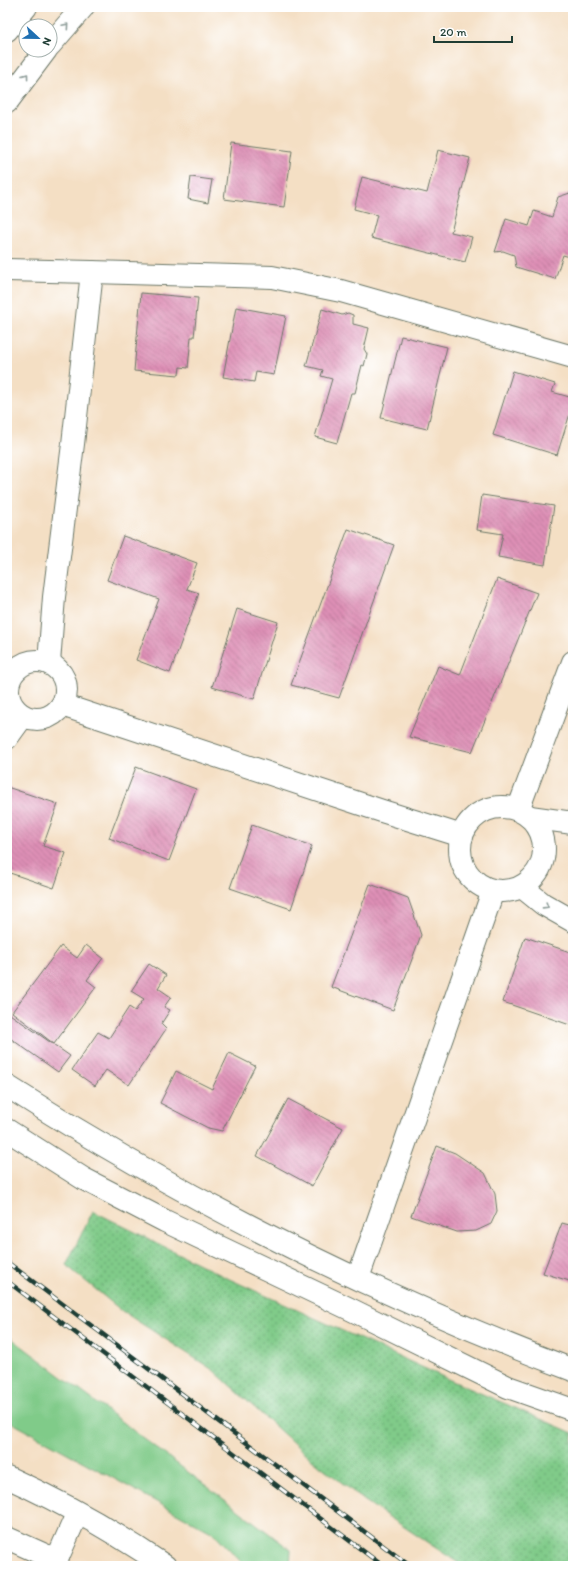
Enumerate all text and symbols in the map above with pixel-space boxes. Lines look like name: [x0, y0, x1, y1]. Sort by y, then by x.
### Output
north arrow: [18, 18, 58, 58]
scale bar: [434, 18, 512, 44]
one-way arrow: [62, 23, 69, 31]
text: 20 m: [440, 25, 467, 39]
text: N: [39, 36, 54, 47]
one-way arrow: [21, 73, 29, 80]
one-way arrow: [542, 901, 549, 908]

